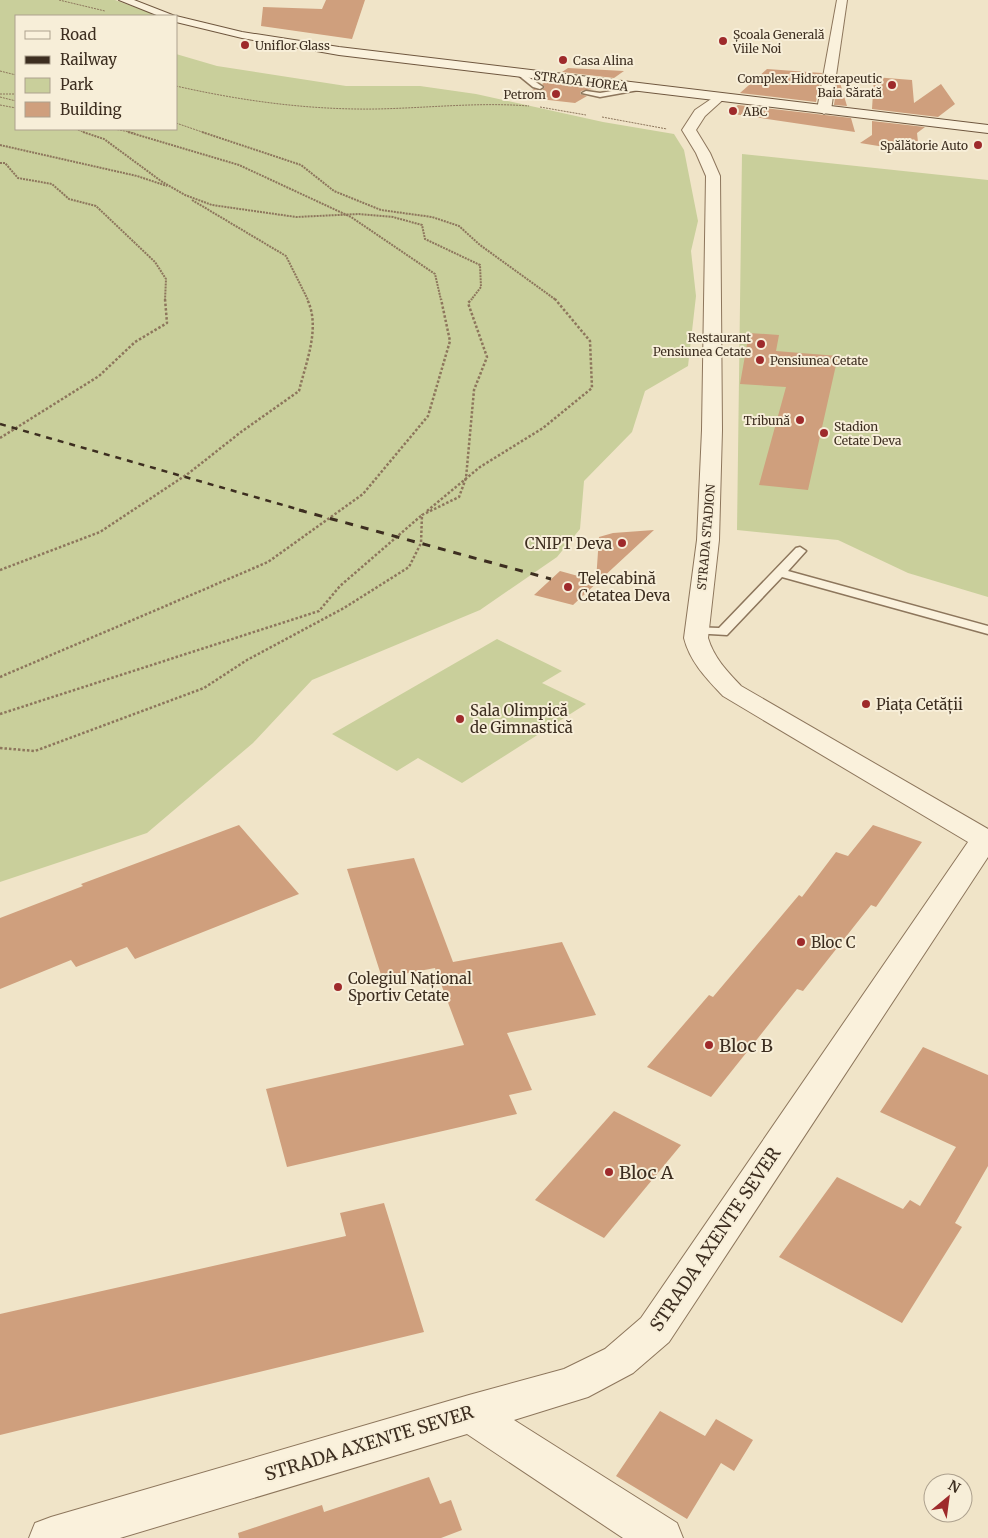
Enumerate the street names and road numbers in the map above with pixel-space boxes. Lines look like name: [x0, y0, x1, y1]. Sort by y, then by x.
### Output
street label: STRADA HOREA: [533, 68, 630, 94]
street label: STRADA STADION: [694, 483, 718, 591]
street label: STRADA AXENTE SEVER: [645, 1142, 786, 1336]
street label: STRADA AXENTE SEVER: [262, 1400, 477, 1486]

